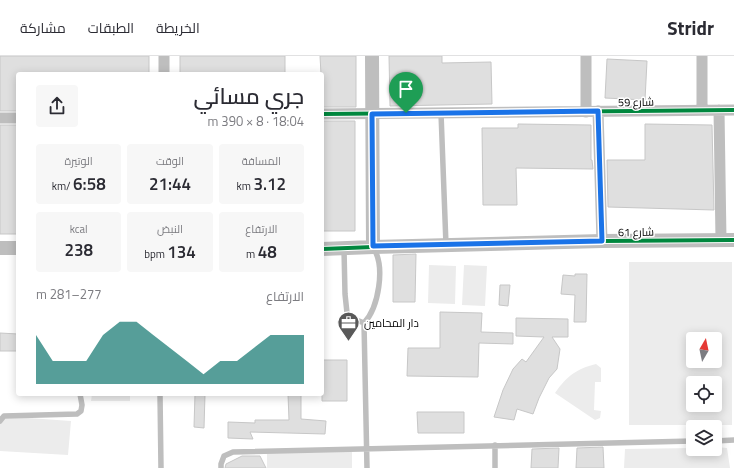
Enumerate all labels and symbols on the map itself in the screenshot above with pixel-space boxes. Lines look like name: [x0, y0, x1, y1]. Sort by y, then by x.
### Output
pin: [389, 72, 423, 113]
street label: شارع 59: [618, 94, 654, 110]
street label: شارع 61: [618, 224, 654, 240]
office icon: دار المحامين: [336, 310, 362, 343]
place label: دار المحامين: [364, 315, 419, 331]
north arrow: [686, 332, 722, 368]

